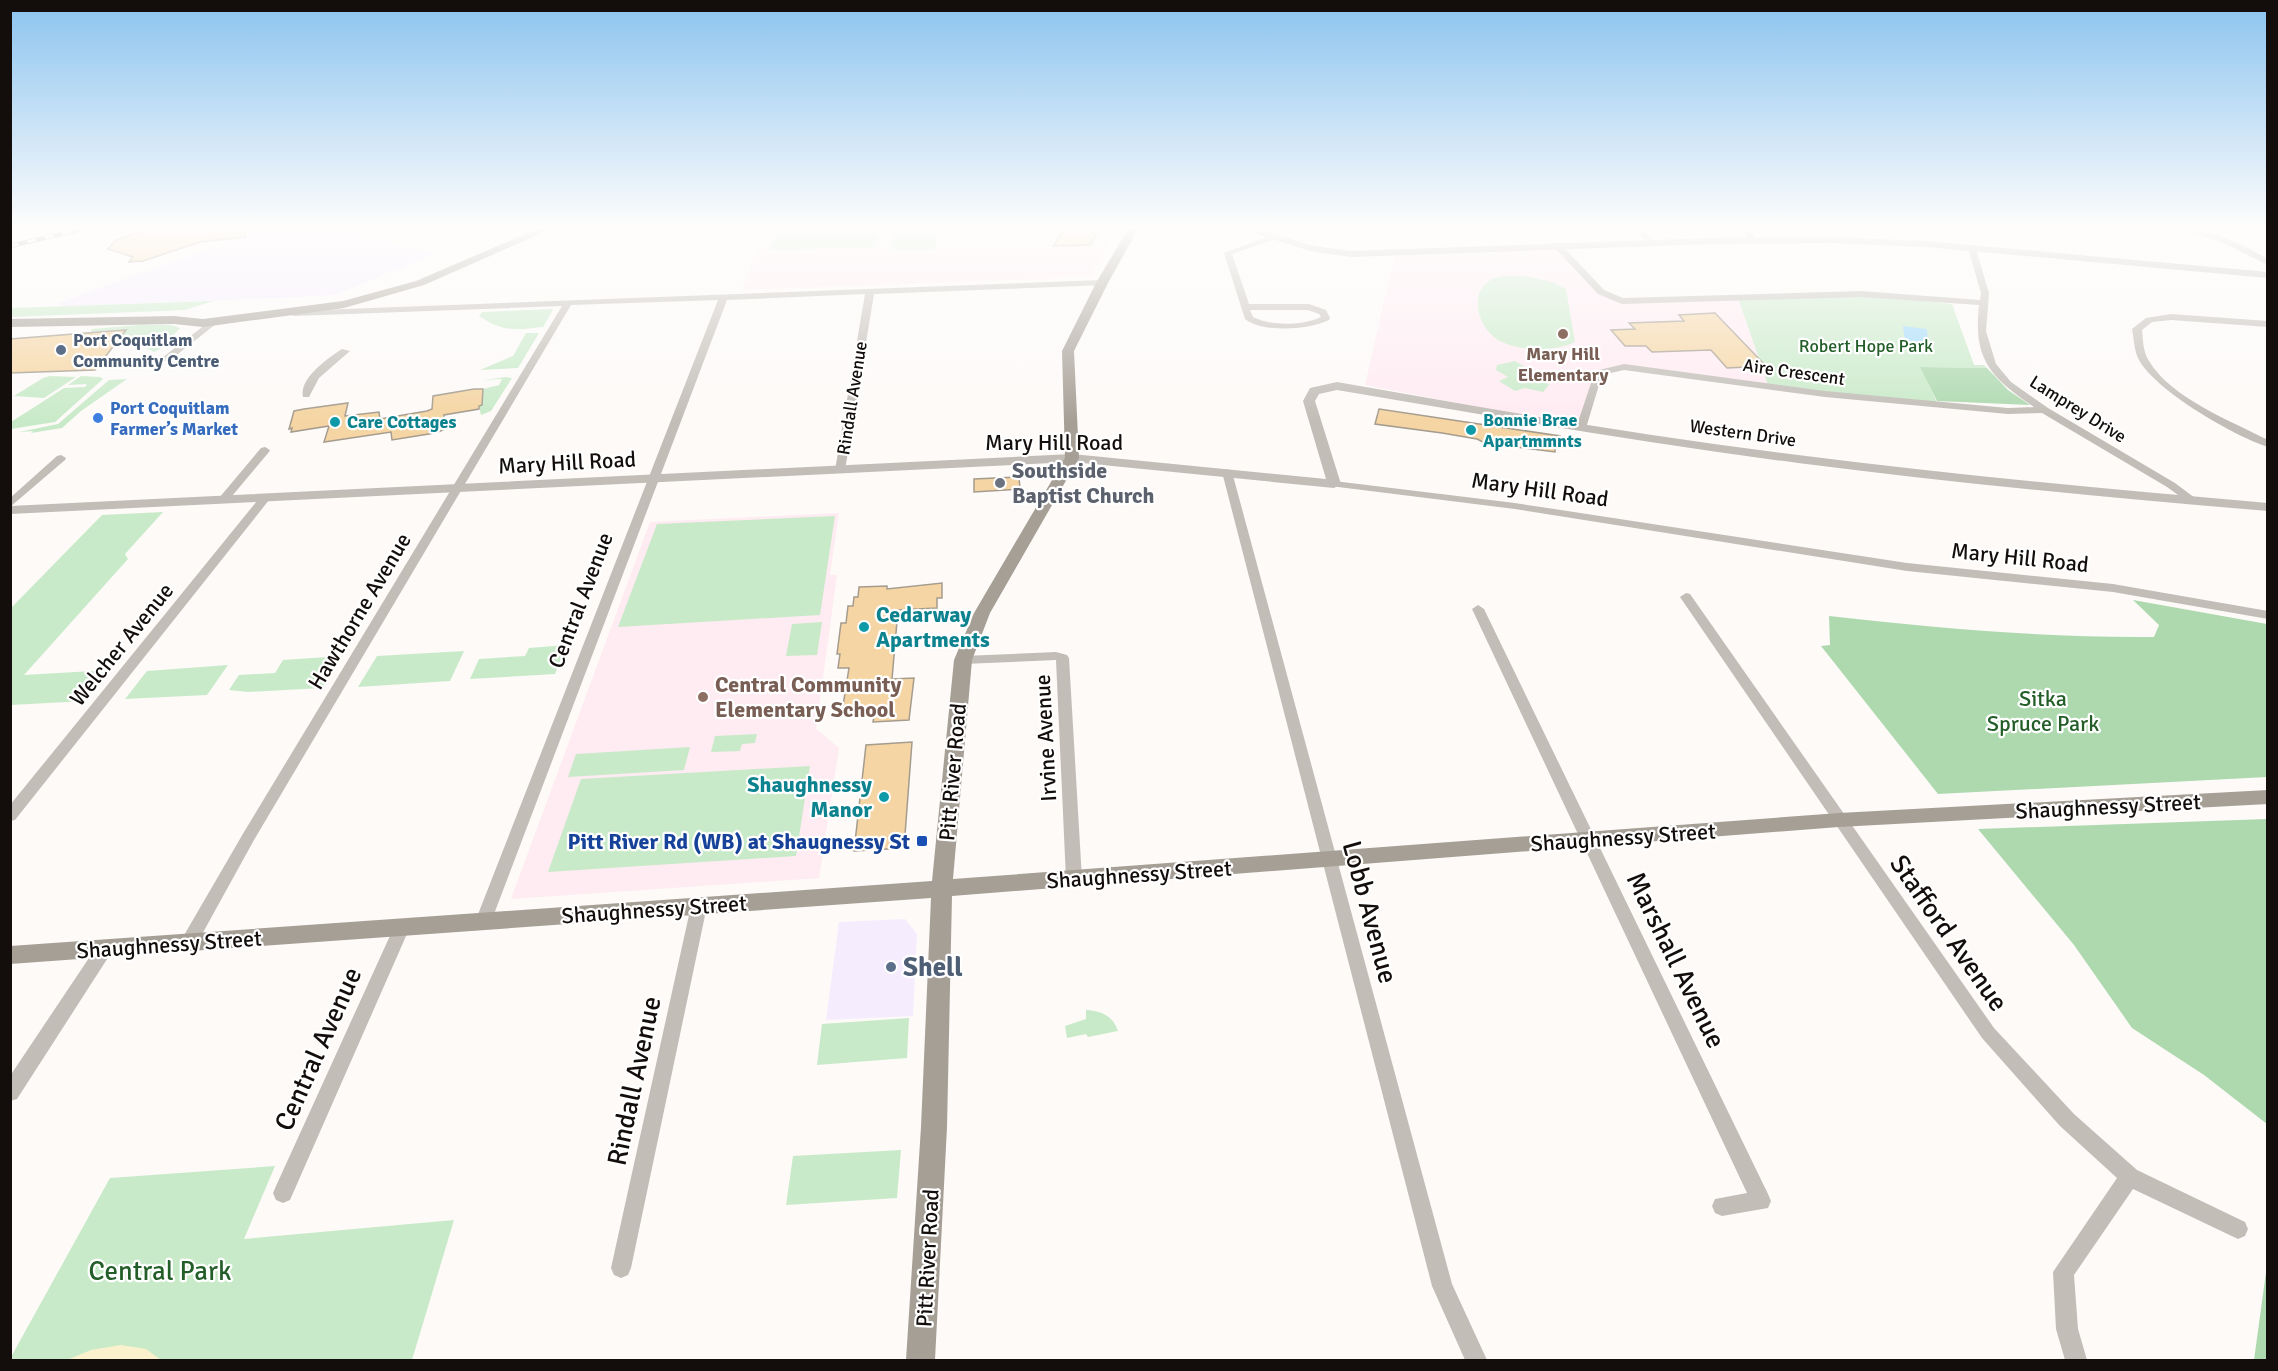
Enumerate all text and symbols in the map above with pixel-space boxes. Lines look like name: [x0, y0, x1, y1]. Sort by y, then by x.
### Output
marker: Mary Hill Elementary: [1556, 327, 1570, 341]
place label: Port Coquitlam Community Centre: [73, 329, 219, 372]
park label: Robert Hope Park: [1799, 335, 1933, 357]
street label: Rindall Avenue: [832, 340, 872, 456]
marker: Port Coquitlam Community Centre: [54, 343, 68, 357]
place label: Mary Hill Elementary: [1518, 343, 1608, 386]
street label: Aire Crescent: [1742, 354, 1846, 390]
street label: Lamprey Drive: [2026, 371, 2130, 447]
place label: Port Coquitlam Farmer’s Market: [110, 397, 238, 440]
place label: Bonnie Brae Apartmmnts: [1483, 409, 1582, 452]
marker: Port Coquitlam Farmer’s Market: [91, 411, 105, 425]
place label: Care Cottages: [347, 411, 456, 433]
marker: Care Cottages: [328, 415, 342, 429]
street label: Western Drive: [1688, 415, 1798, 451]
marker: Bonnie Brae Apartmmnts: [1464, 423, 1478, 437]
street label: Mary Hill Road: [985, 429, 1123, 456]
street label: Mary Hill Road: [497, 445, 637, 480]
place label: Southside Baptist Church: [1012, 457, 1155, 509]
street label: Mary Hill Road: [1470, 467, 1610, 512]
marker: Southside Baptist Church: [993, 476, 1007, 490]
street label: Hawthorne Avenue: [302, 528, 417, 694]
street label: Central Avenue: [542, 529, 619, 672]
street label: Mary Hill Road: [1950, 537, 2090, 578]
street label: Welcher Avenue: [64, 577, 179, 711]
place label: Cedarway Apartments: [876, 601, 990, 653]
marker: Cedarway Apartments: [857, 620, 871, 634]
place label: Central Community Elementary School: [715, 671, 901, 723]
street label: Irvine Avenue: [1029, 674, 1062, 802]
park label: Sitka Spruce Park: [1987, 685, 2099, 737]
marker: Central Community Elementary School: [696, 690, 710, 704]
street label: Pitt River Road: [933, 702, 972, 842]
place label: Shaughnessy Manor: [747, 771, 872, 823]
street label: Shaughnessy Street: [2015, 788, 2202, 825]
marker: Shaughnessy Manor: [877, 790, 891, 804]
street label: Shaughnessy Street: [1529, 818, 1717, 857]
place label: Pitt River Rd (WB) at Shaugnessy St: [568, 828, 910, 855]
marker: Pitt River Rd (WB) at Shaugnessy St: [915, 834, 929, 848]
street label: Lobb Avenue: [1335, 837, 1404, 987]
street label: Stafford Avenue: [1882, 849, 2015, 1018]
street label: Shaughnessy Street: [1045, 855, 1233, 894]
street label: Marshall Avenue: [1619, 867, 1732, 1054]
street label: Shaughnessy Street: [560, 890, 748, 929]
street label: Shaughnessy Street: [75, 925, 263, 964]
place label: Shell: [903, 951, 963, 984]
marker: Shell: [884, 960, 898, 974]
street label: Central Avenue: [268, 962, 369, 1136]
street label: Rindall Avenue: [600, 993, 669, 1169]
street label: Pitt River Road: [910, 1188, 945, 1328]
park label: Central Park: [89, 1255, 232, 1288]

